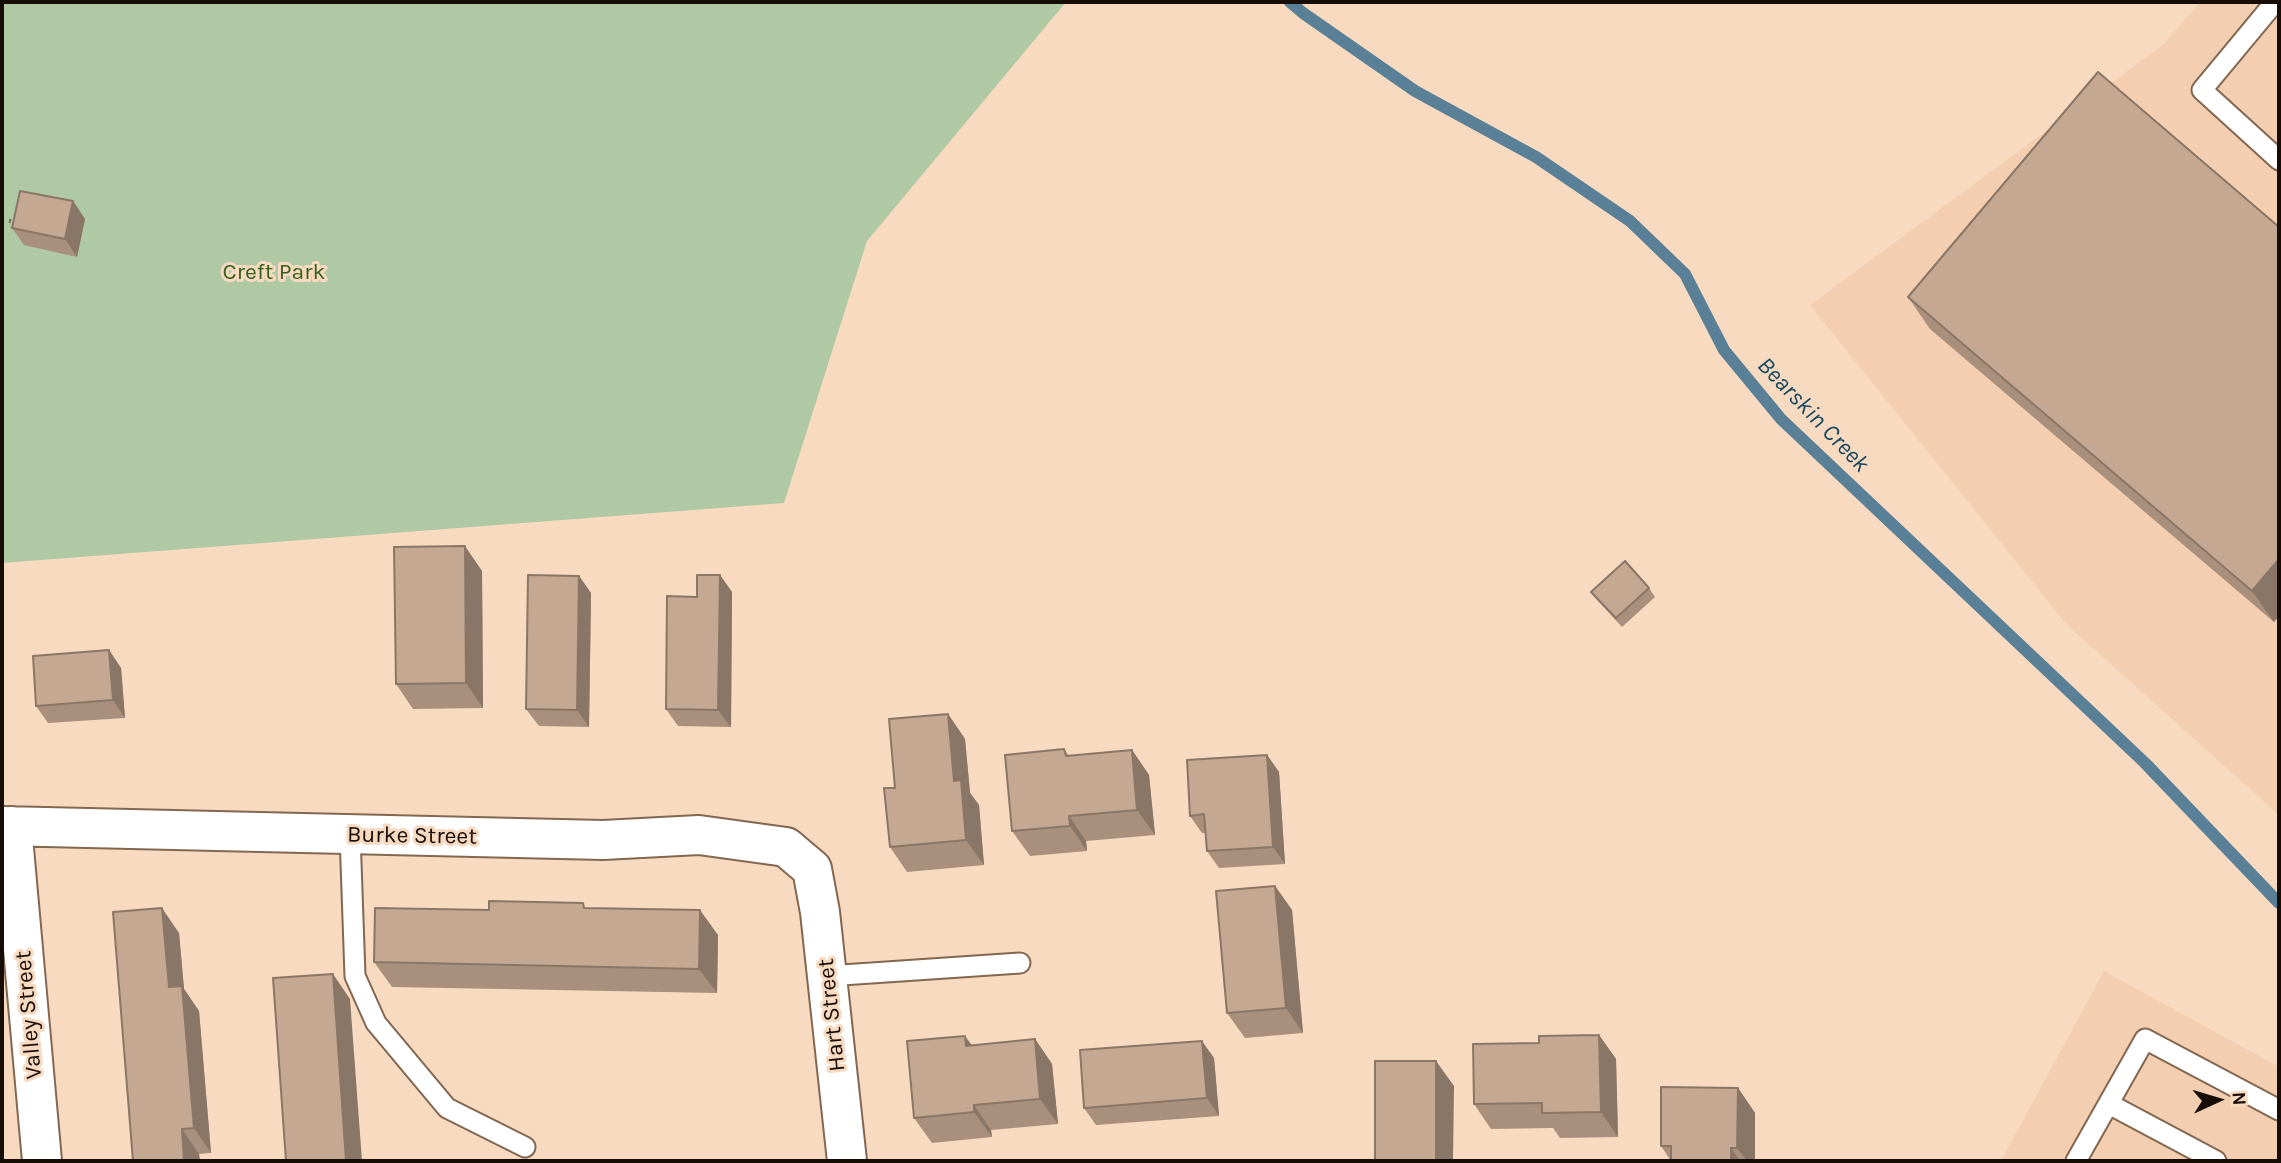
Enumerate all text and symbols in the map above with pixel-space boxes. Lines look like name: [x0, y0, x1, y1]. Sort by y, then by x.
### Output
park label: Creft Park: [223, 258, 325, 286]
water label: Bearskin Creek: [1751, 351, 1875, 479]
street label: Burke Street: [347, 821, 477, 851]
street label: Valley Street: [10, 950, 48, 1080]
street label: Hart Street: [812, 957, 852, 1073]
north arrow: [2183, 1065, 2253, 1135]
text: N: [2228, 1091, 2250, 1106]

